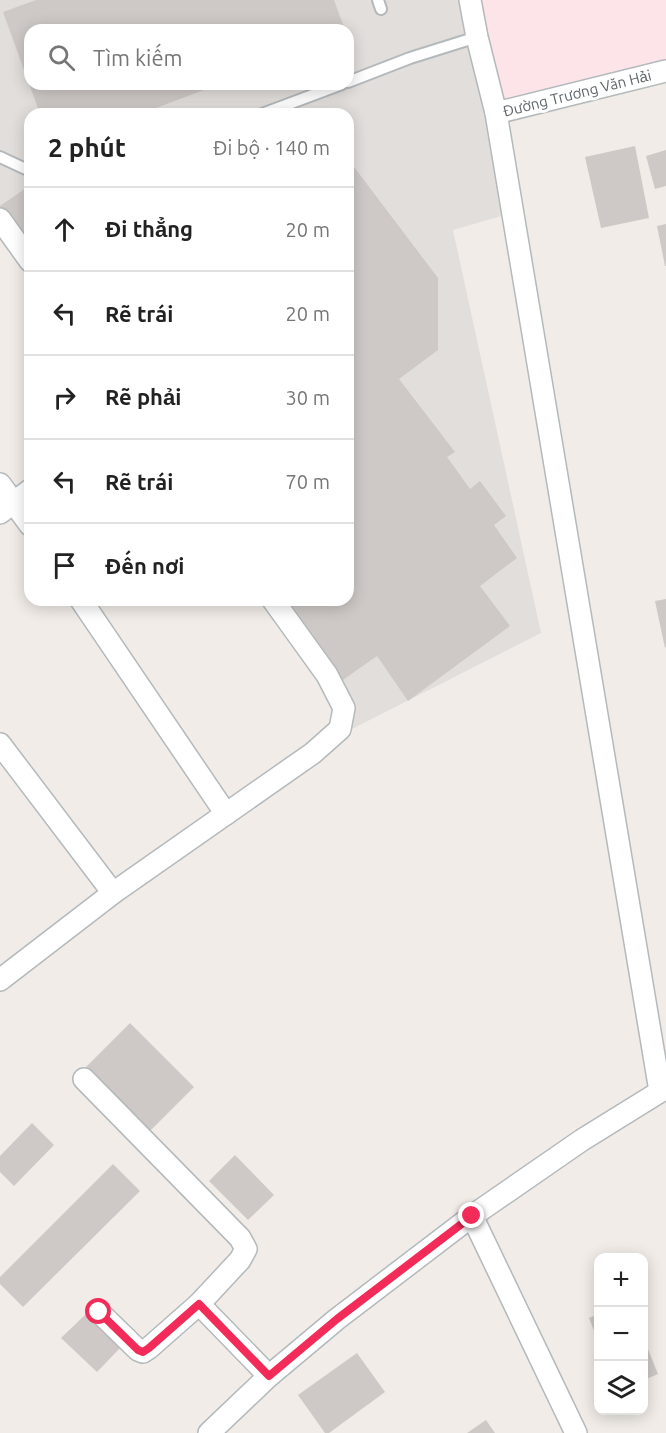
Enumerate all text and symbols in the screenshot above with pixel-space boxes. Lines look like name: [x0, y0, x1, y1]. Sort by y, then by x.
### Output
search box: [24, 24, 354, 90]
icon: search: [45, 41, 78, 74]
text: Tìm kiếm: [93, 45, 183, 70]
street label: Đường Trương Văn Hải: [501, 66, 653, 120]
text: 2 phút: [48, 133, 126, 162]
text: Đi bộ · 140 m: [213, 136, 330, 159]
icon: ahead: [48, 213, 81, 246]
text: Đi thẳng: [105, 216, 193, 241]
text: 20 m: [286, 218, 330, 241]
icon: left: [48, 297, 81, 330]
text: Rẽ trái: [105, 301, 173, 326]
text: 20 m: [286, 302, 330, 325]
icon: right: [48, 381, 81, 414]
text: Rẽ phải: [105, 384, 181, 409]
text: 30 m: [286, 386, 330, 409]
icon: left: [48, 465, 81, 498]
text: Rẽ trái: [105, 469, 173, 494]
text: 70 m: [286, 470, 330, 493]
icon: arrive: [48, 549, 81, 582]
text: Đến nơi: [105, 553, 184, 578]
route end: [458, 1202, 484, 1228]
map controls: [594, 1253, 648, 1415]
button: +: [594, 1253, 648, 1307]
route start: [85, 1298, 111, 1324]
button: −: [594, 1307, 648, 1361]
button: layers: [594, 1361, 648, 1415]

